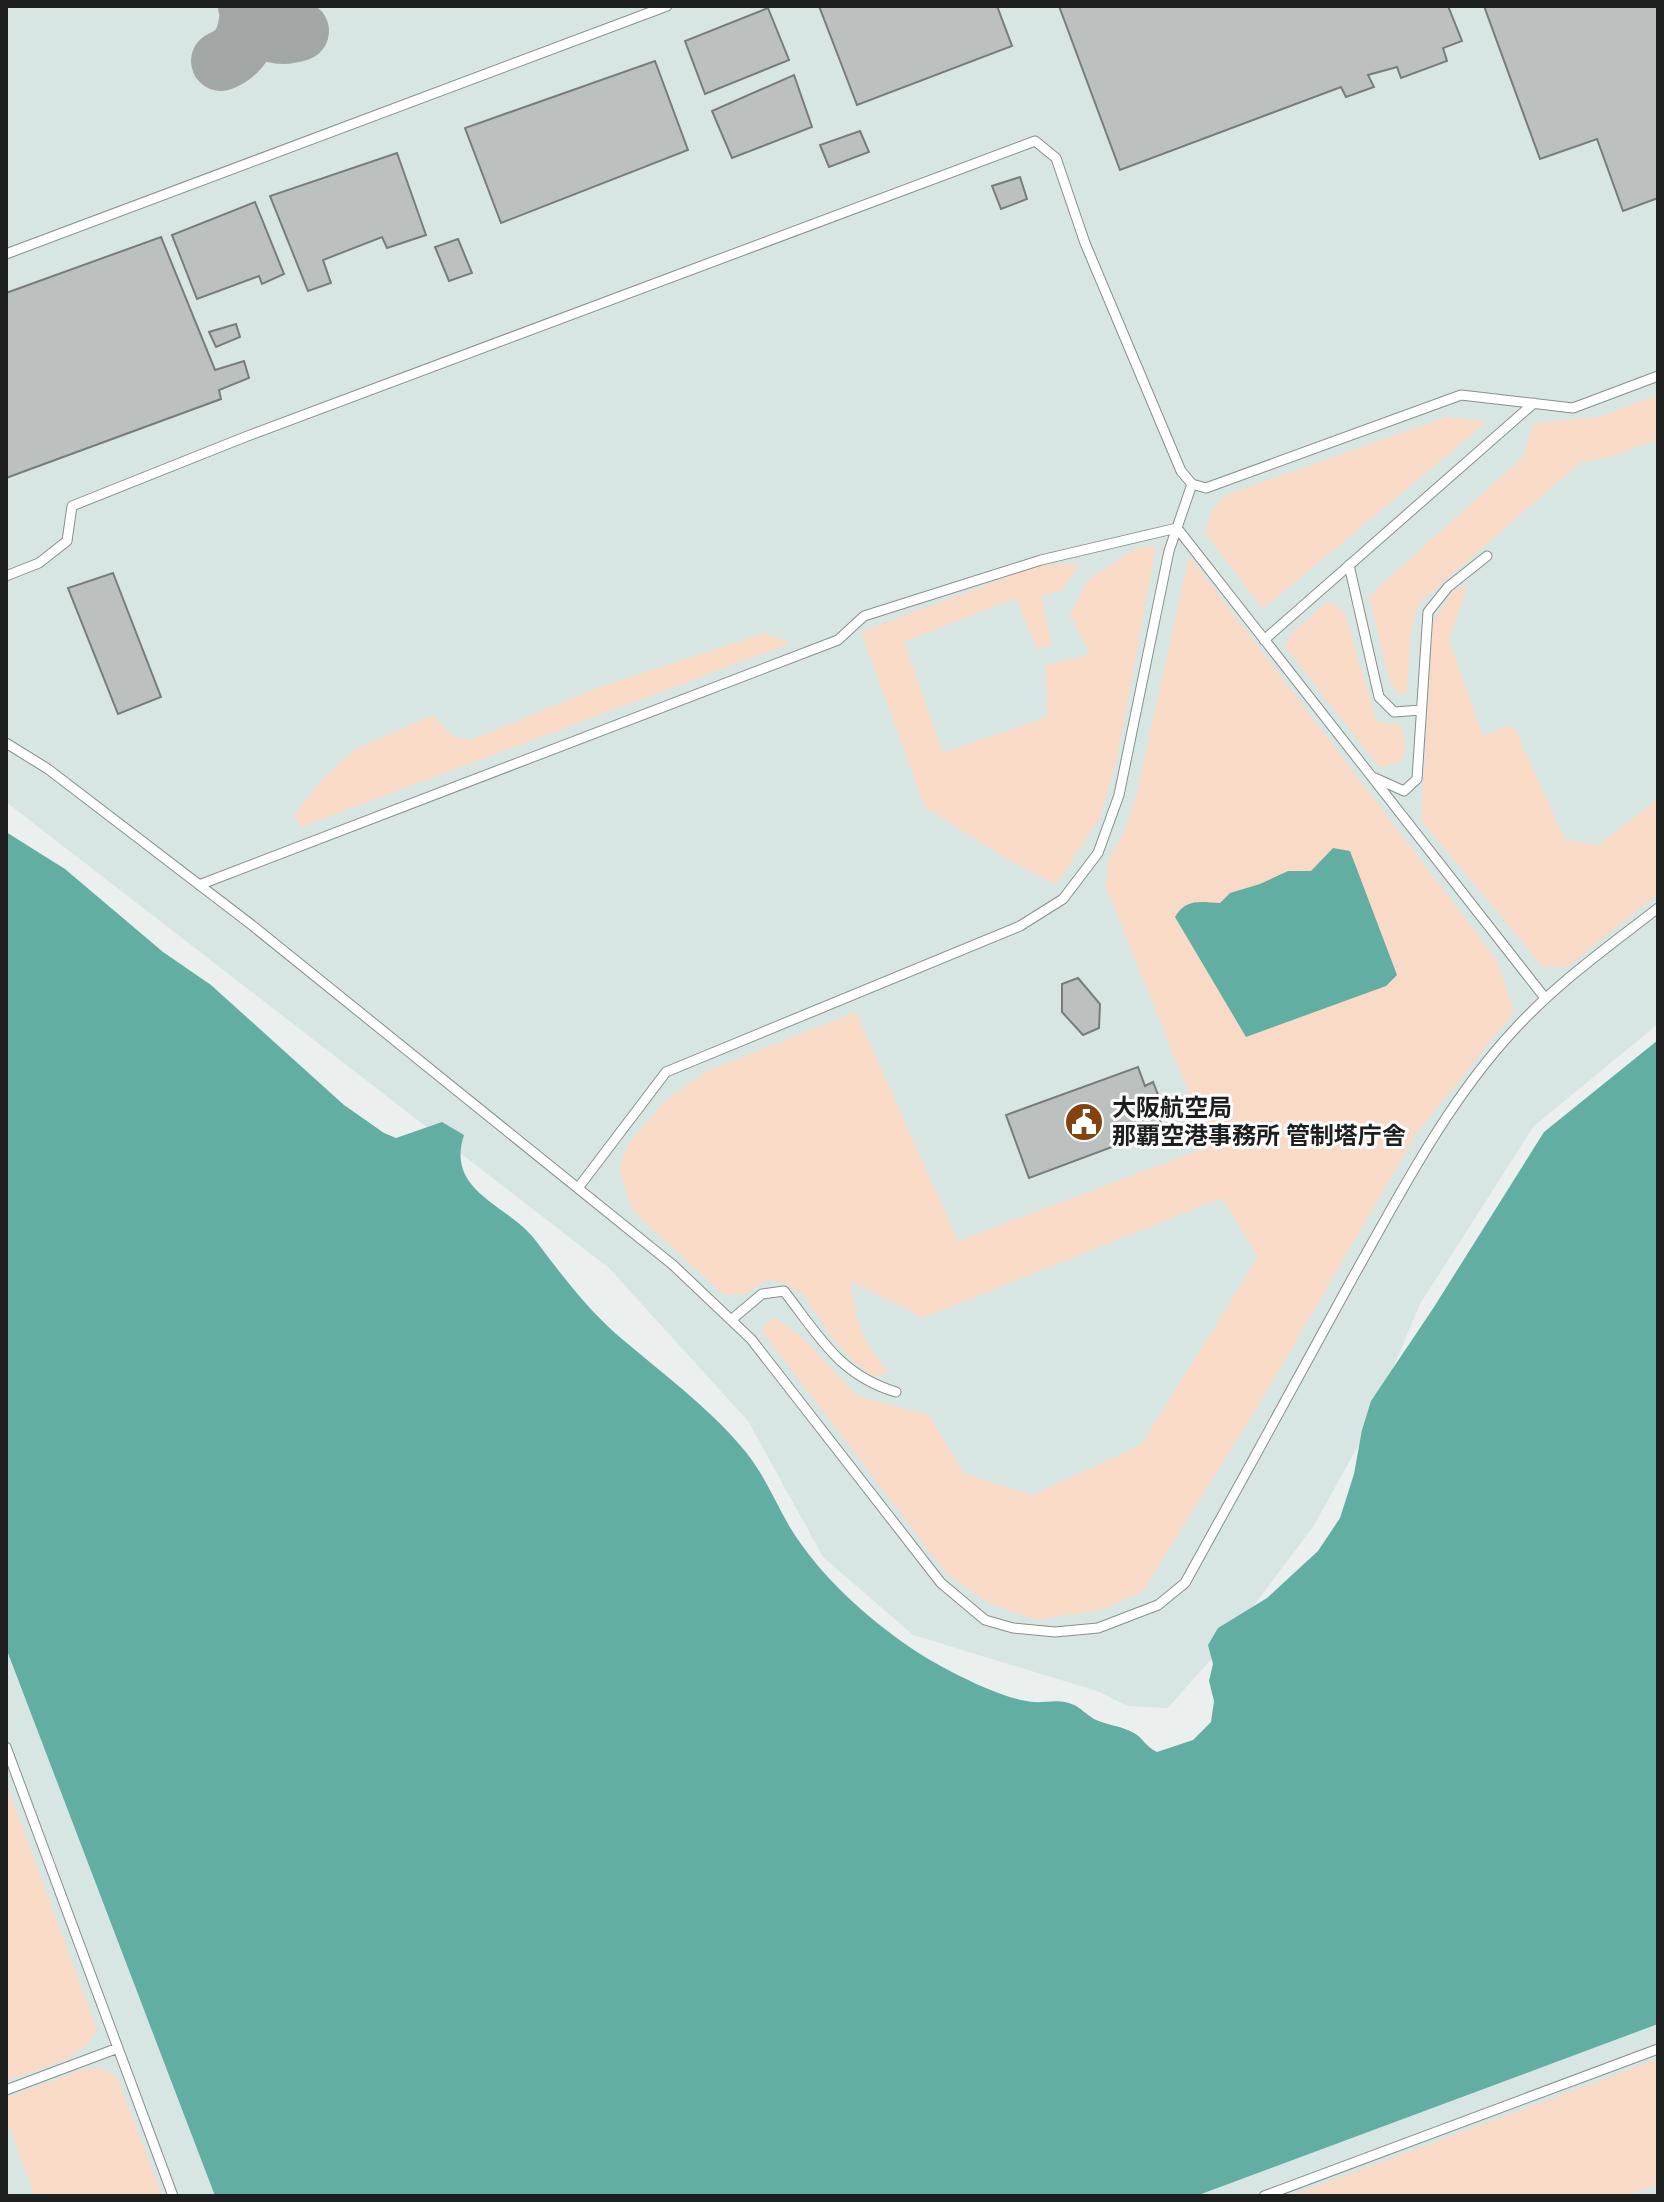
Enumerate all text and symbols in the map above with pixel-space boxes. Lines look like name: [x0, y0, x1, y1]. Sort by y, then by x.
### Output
place label: 大阪航空局 那覇空港事務所 管制塔庁舎: [1112, 1091, 1406, 1151]
public building icon: 大阪航空局 那覇空港事務所 管制塔庁舎: [1063, 1101, 1105, 1143]

